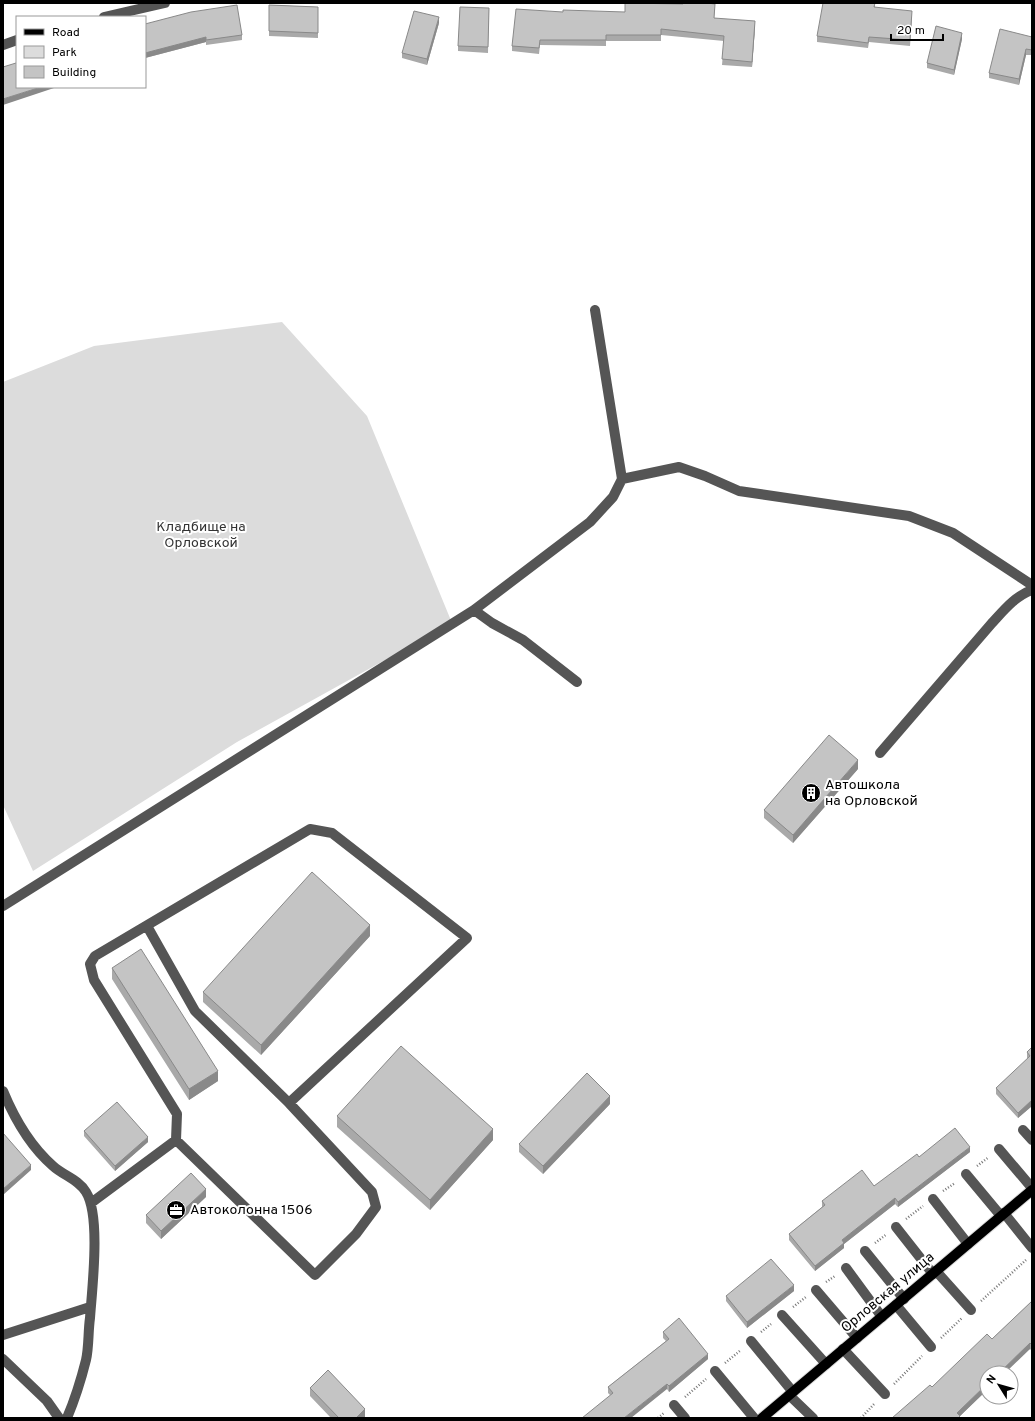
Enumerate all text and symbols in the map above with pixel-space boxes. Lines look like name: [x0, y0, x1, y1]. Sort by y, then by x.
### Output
legend: [16, 16, 146, 88]
scale bar: [891, 16, 943, 42]
text: 20 m: [897, 23, 925, 39]
text: Road: [52, 25, 80, 41]
text: Park: [52, 45, 77, 61]
text: Building: [52, 65, 96, 81]
park label: Кладбище на Орловской: [156, 519, 246, 552]
place label: Автошкола на Орловской: [825, 777, 918, 810]
building icon: Автошкола на Орловской: [800, 782, 822, 804]
office icon: Автоколонна 1506: [165, 1199, 187, 1221]
place label: Автоколонна 1506: [190, 1202, 313, 1219]
street label: Орловская улица: [838, 1249, 938, 1337]
north arrow: [979, 1365, 1019, 1405]
text: N: [984, 1372, 1000, 1387]

